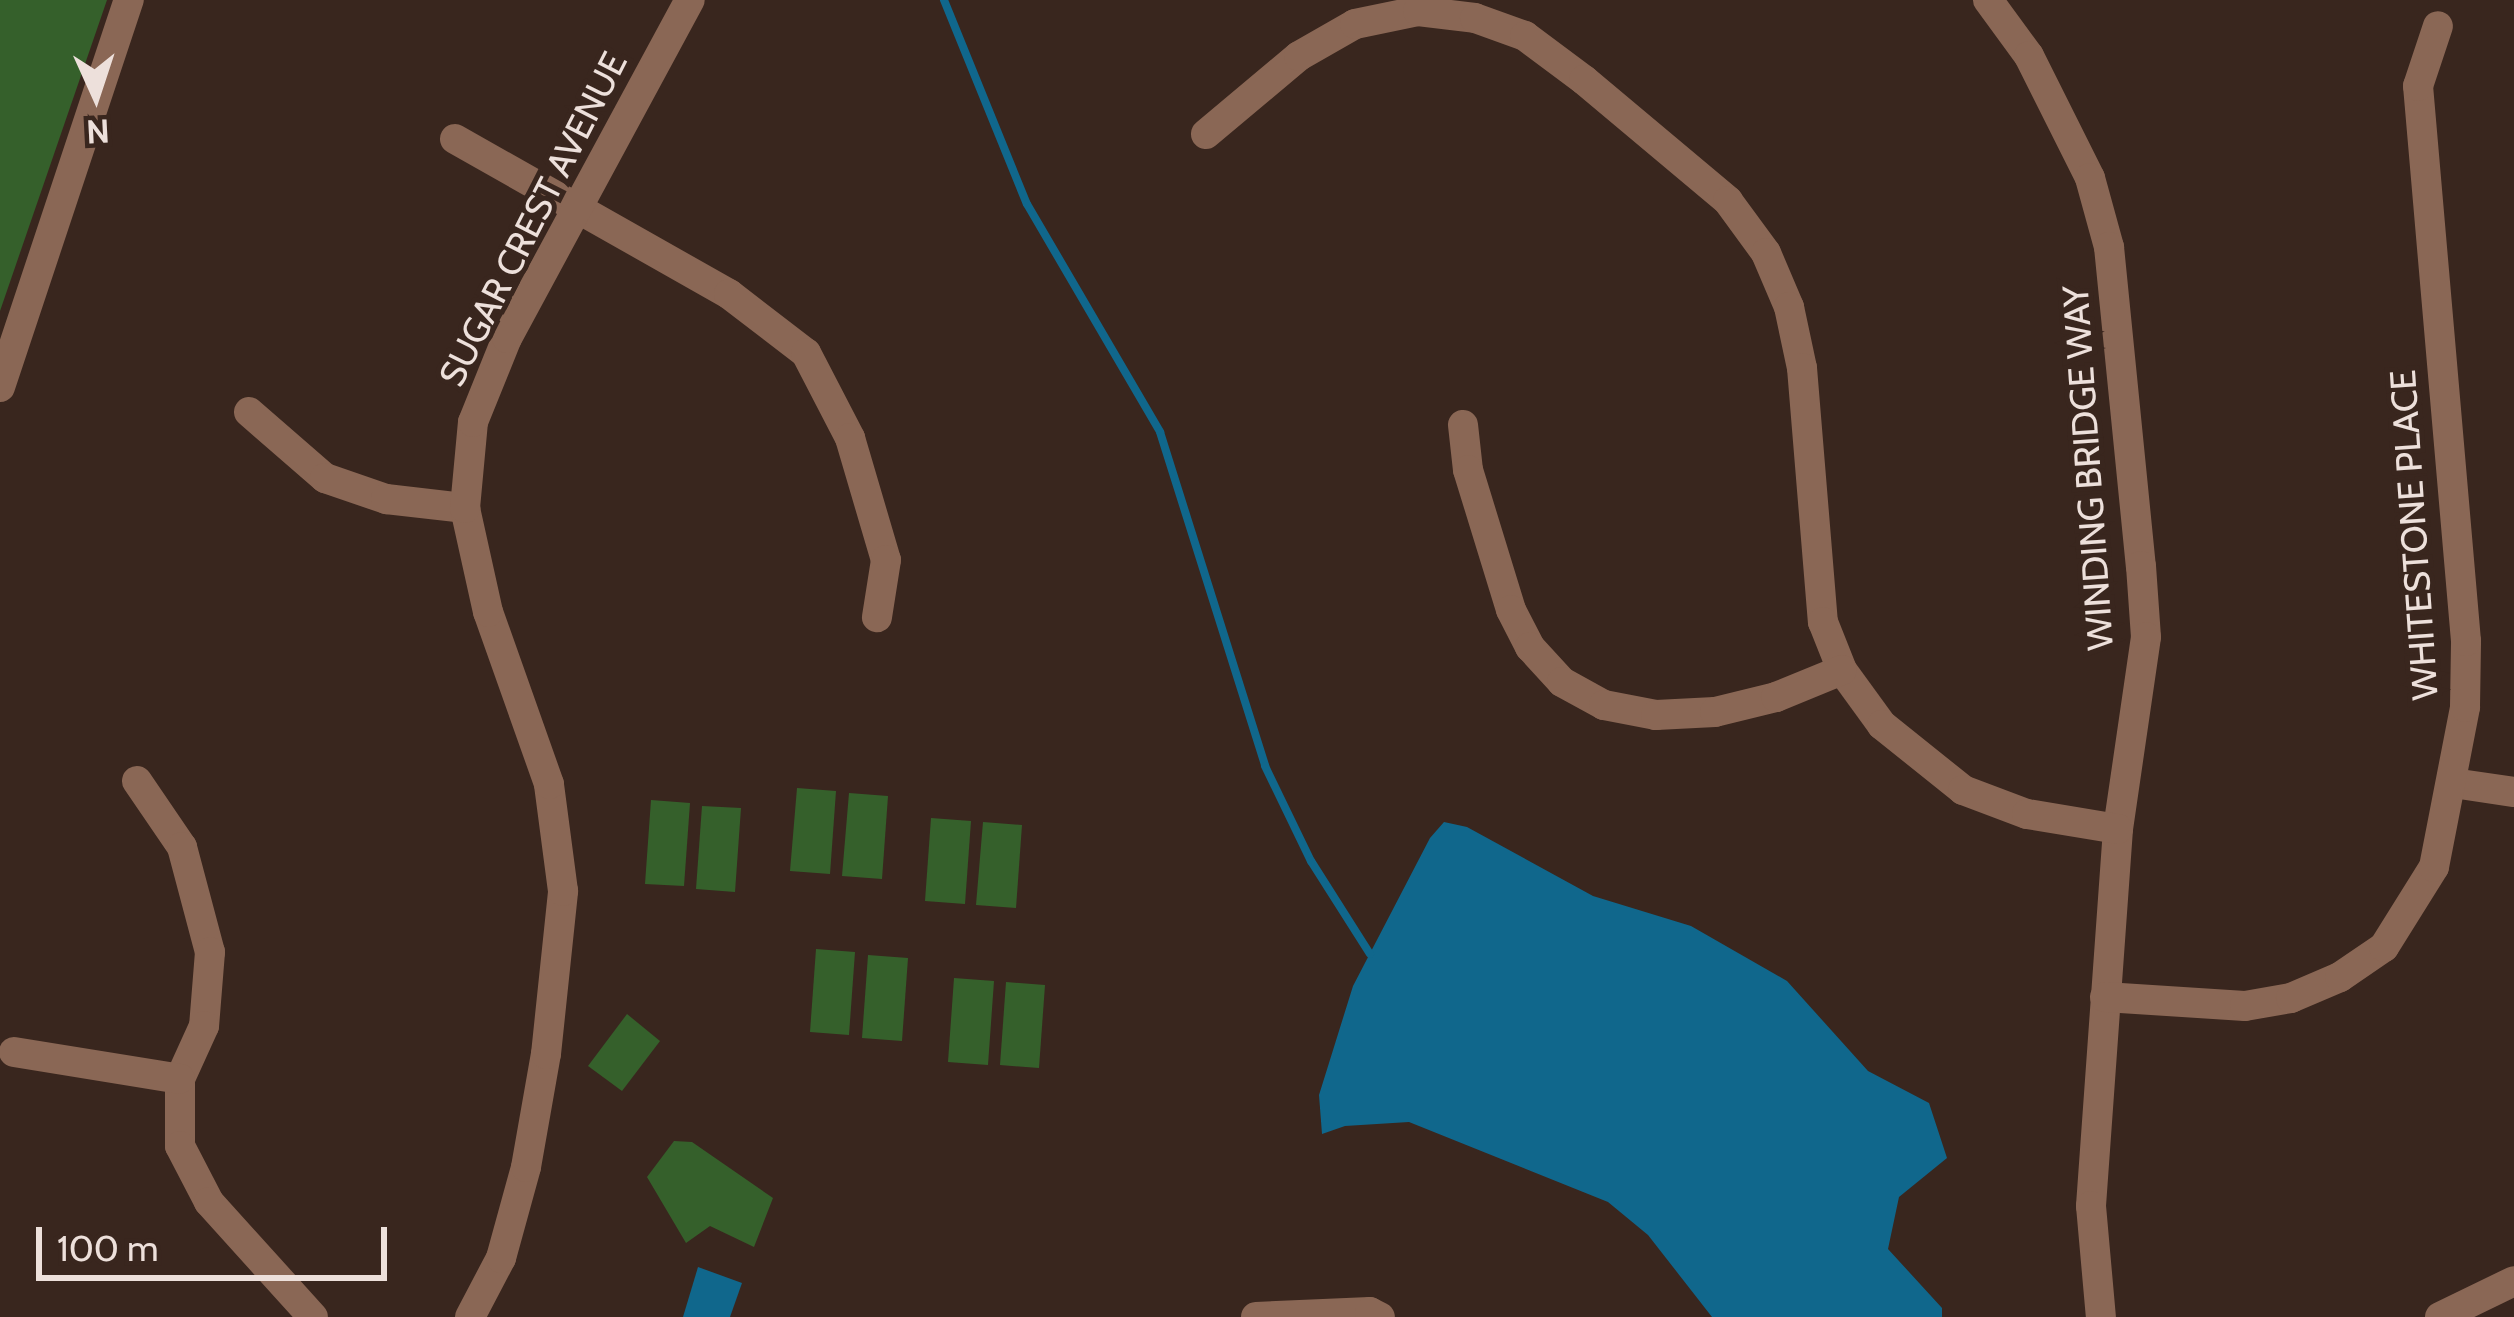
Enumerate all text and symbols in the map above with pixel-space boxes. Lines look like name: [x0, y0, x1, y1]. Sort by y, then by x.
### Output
north arrow: [36, 36, 156, 156]
street label: SUGAR CREST AVENUE: [430, 45, 636, 393]
text: N: [85, 111, 111, 153]
street label: WINDING BRIDGE WAY: [2054, 284, 2122, 652]
street label: WHITESTONE PLACE: [2381, 369, 2447, 701]
scale bar: [42, 1203, 393, 1277]
text: 100 m: [57, 1226, 159, 1270]

